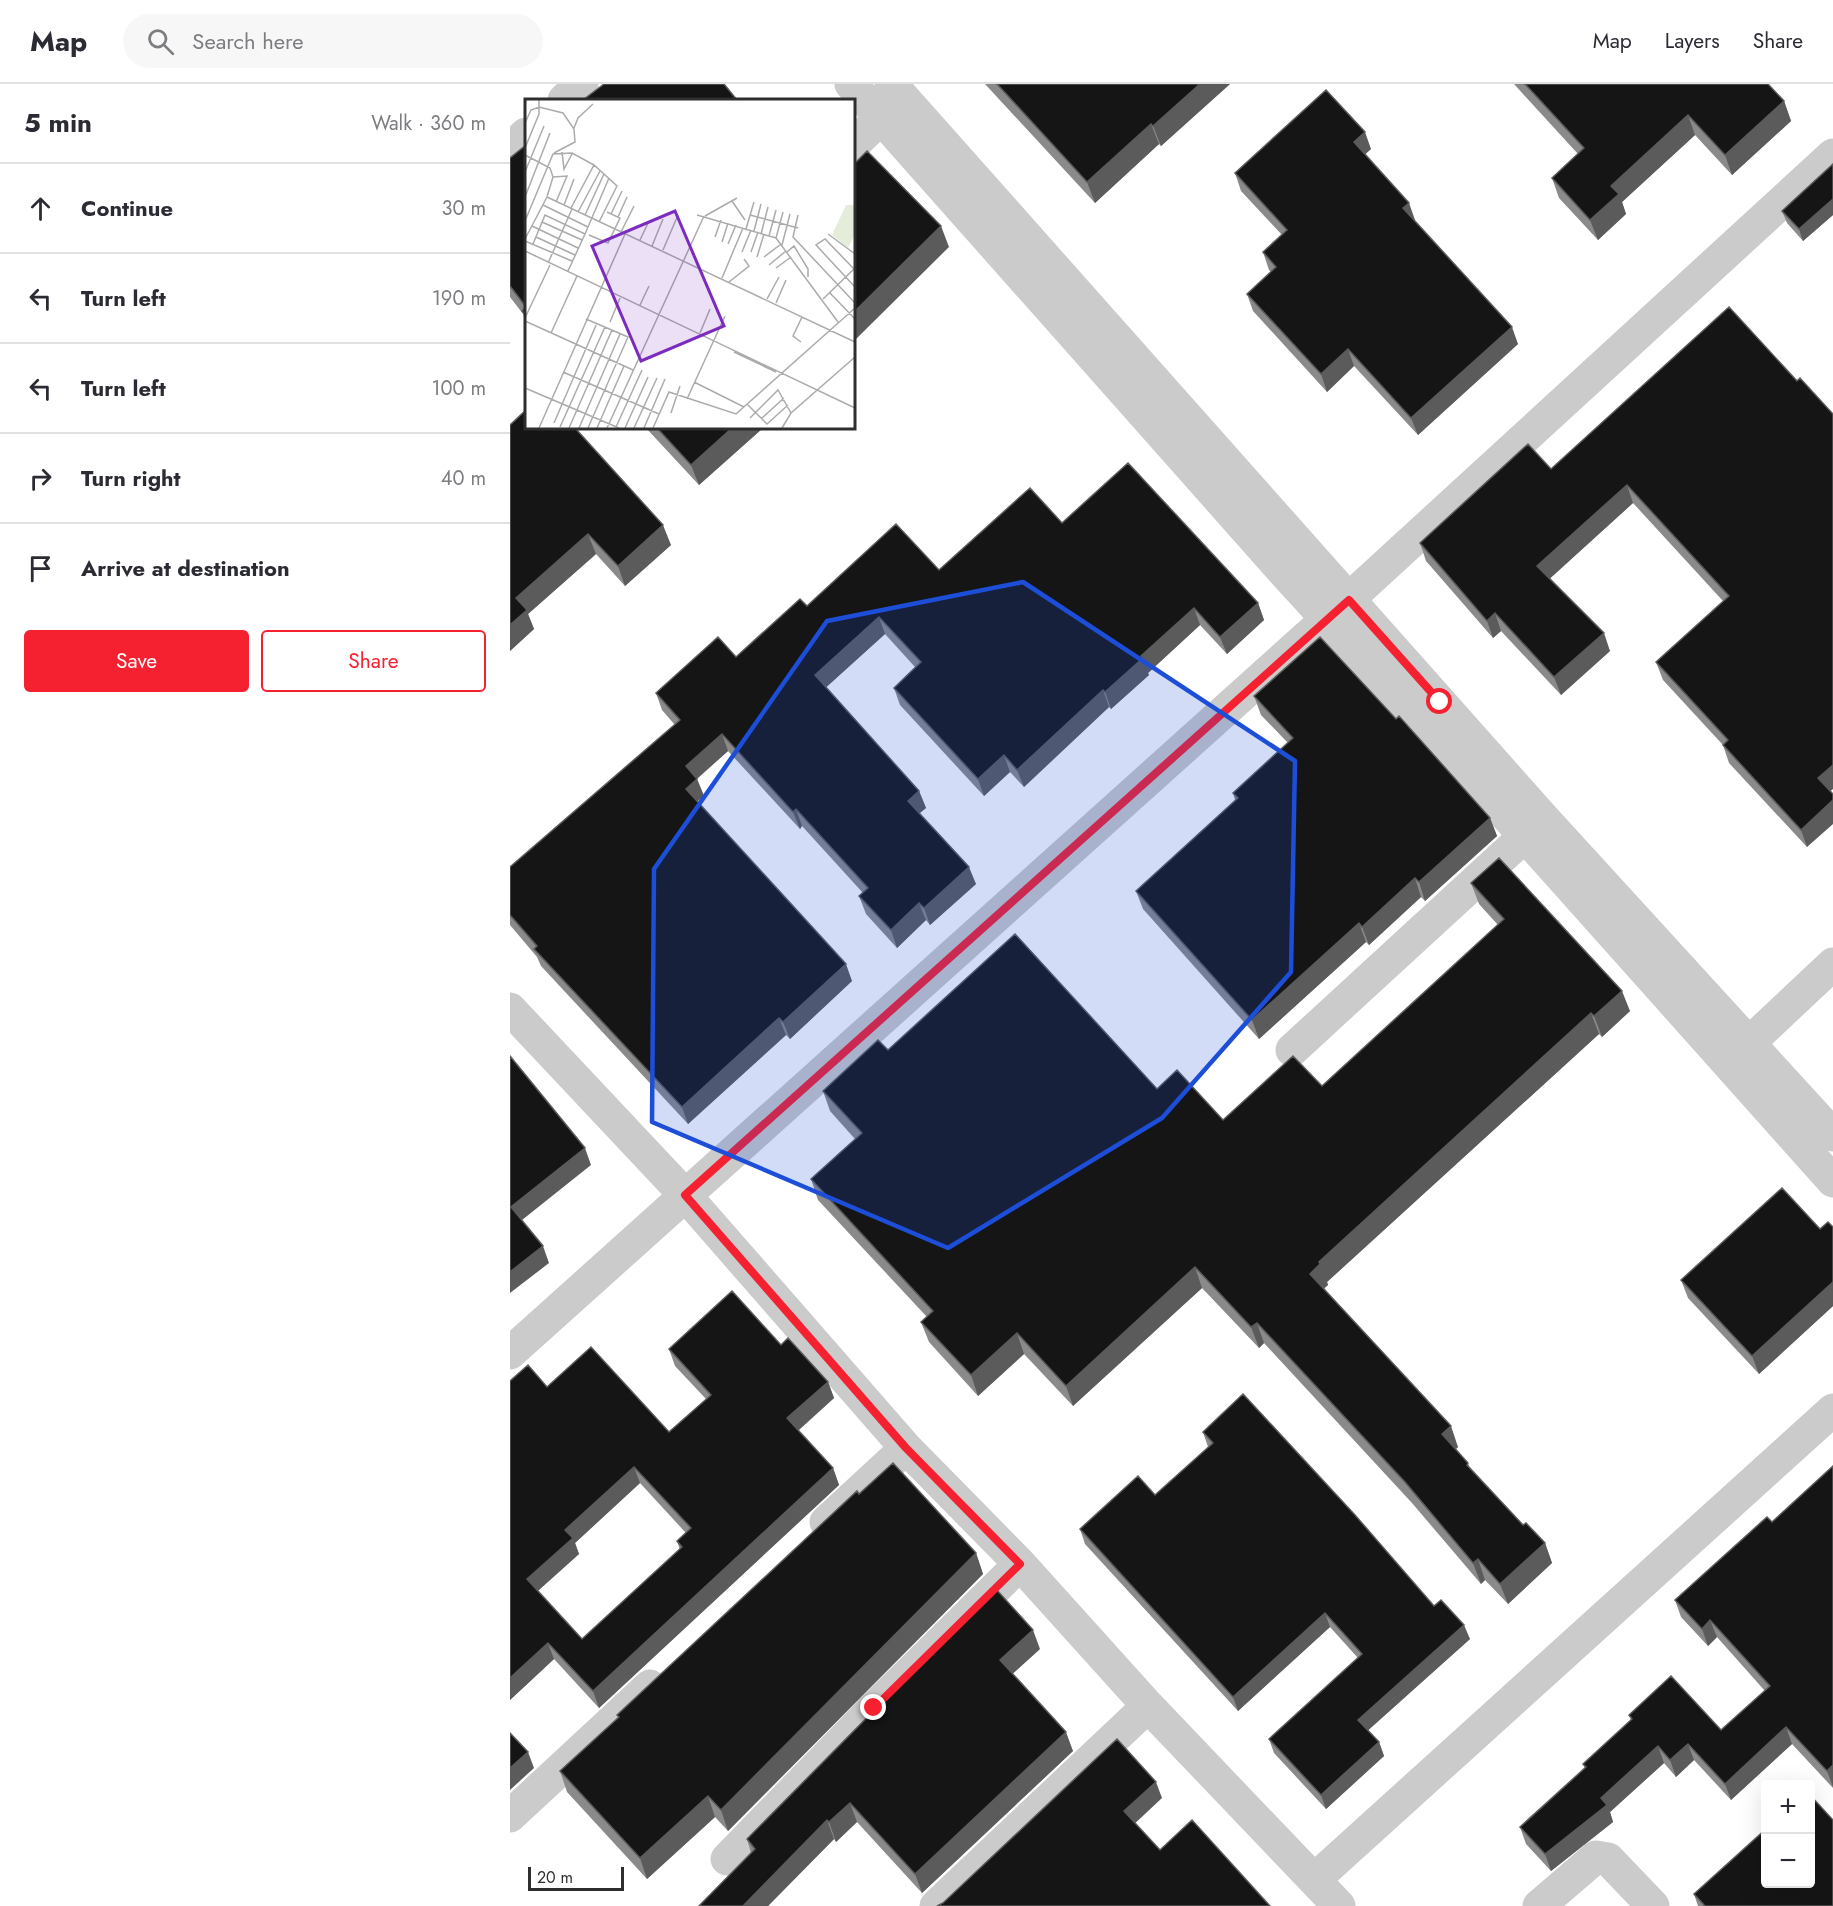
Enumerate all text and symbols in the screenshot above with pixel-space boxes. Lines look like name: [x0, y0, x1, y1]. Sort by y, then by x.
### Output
search box: [123, 14, 543, 68]
text: Map: [30, 21, 87, 62]
icon: search: [144, 25, 177, 58]
text: Search here: [192, 25, 304, 57]
text: Map: [1593, 26, 1632, 56]
text: Layers: [1665, 26, 1720, 56]
text: Share: [1753, 26, 1803, 56]
inset map: [525, 99, 855, 429]
text: 5 min: [24, 104, 92, 142]
text: Walk · 360 m: [371, 109, 486, 138]
icon: ahead: [24, 192, 57, 225]
text: Continue: [81, 192, 173, 224]
text: 30 m: [441, 194, 486, 223]
icon: left: [24, 282, 57, 315]
text: Turn left: [81, 282, 166, 314]
text: 190 m: [432, 284, 486, 313]
icon: left: [24, 372, 57, 405]
text: Turn left: [81, 372, 166, 404]
text: 100 m: [431, 374, 486, 403]
icon: right: [24, 462, 57, 495]
text: Turn right: [81, 462, 181, 494]
text: 40 m: [441, 464, 486, 493]
icon: arrive: [24, 552, 57, 585]
text: Arrive at destination: [81, 552, 290, 584]
button: Save: [24, 630, 249, 692]
button: Share: [261, 630, 486, 692]
route start: [1426, 688, 1452, 714]
route end: [860, 1694, 886, 1720]
map controls: [1761, 1780, 1815, 1888]
button: +: [1761, 1780, 1815, 1834]
button: −: [1761, 1834, 1815, 1888]
scale bar: [528, 1864, 624, 1892]
text: 20 m: [537, 1866, 573, 1889]

